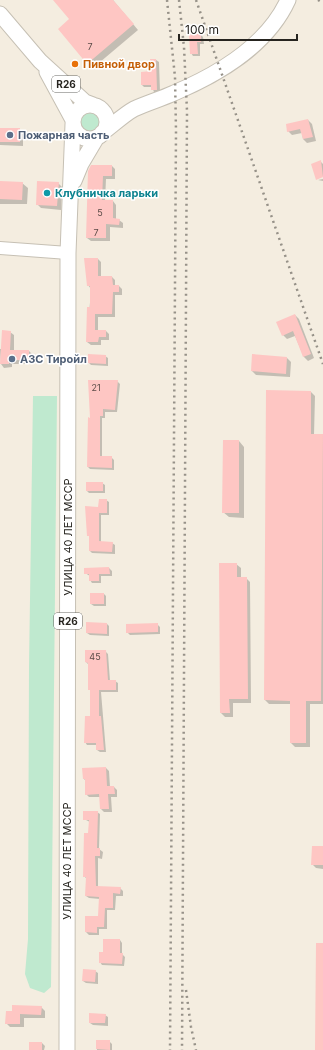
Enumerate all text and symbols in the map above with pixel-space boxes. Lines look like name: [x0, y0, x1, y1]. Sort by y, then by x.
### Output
scale bar: [179, 16, 297, 42]
text: 100 m: [185, 22, 219, 37]
house number: 7: [87, 41, 93, 52]
place label: Пивной двор: [83, 57, 155, 71]
marker: Пивной двор: [70, 59, 80, 69]
road number: R26: [52, 76, 80, 92]
place label: Пожарная часть: [18, 128, 110, 142]
marker: Пожарная часть: [5, 130, 15, 140]
place label: Клубничка ларьки: [55, 186, 158, 200]
marker: Клубничка ларьки: [42, 188, 52, 198]
house number: 5: [97, 207, 103, 218]
house number: 7: [93, 227, 99, 238]
place label: АЗС Тиройл: [20, 352, 87, 366]
marker: АЗС Тиройл: [7, 354, 17, 364]
house number: 21: [91, 382, 101, 393]
street label: УЛИЦА 40 ЛЕТ МССР: [61, 478, 75, 596]
road number: R26: [54, 613, 82, 629]
house number: 45: [89, 651, 101, 662]
street label: УЛИЦА 40 ЛЕТ МССР: [60, 802, 74, 920]

